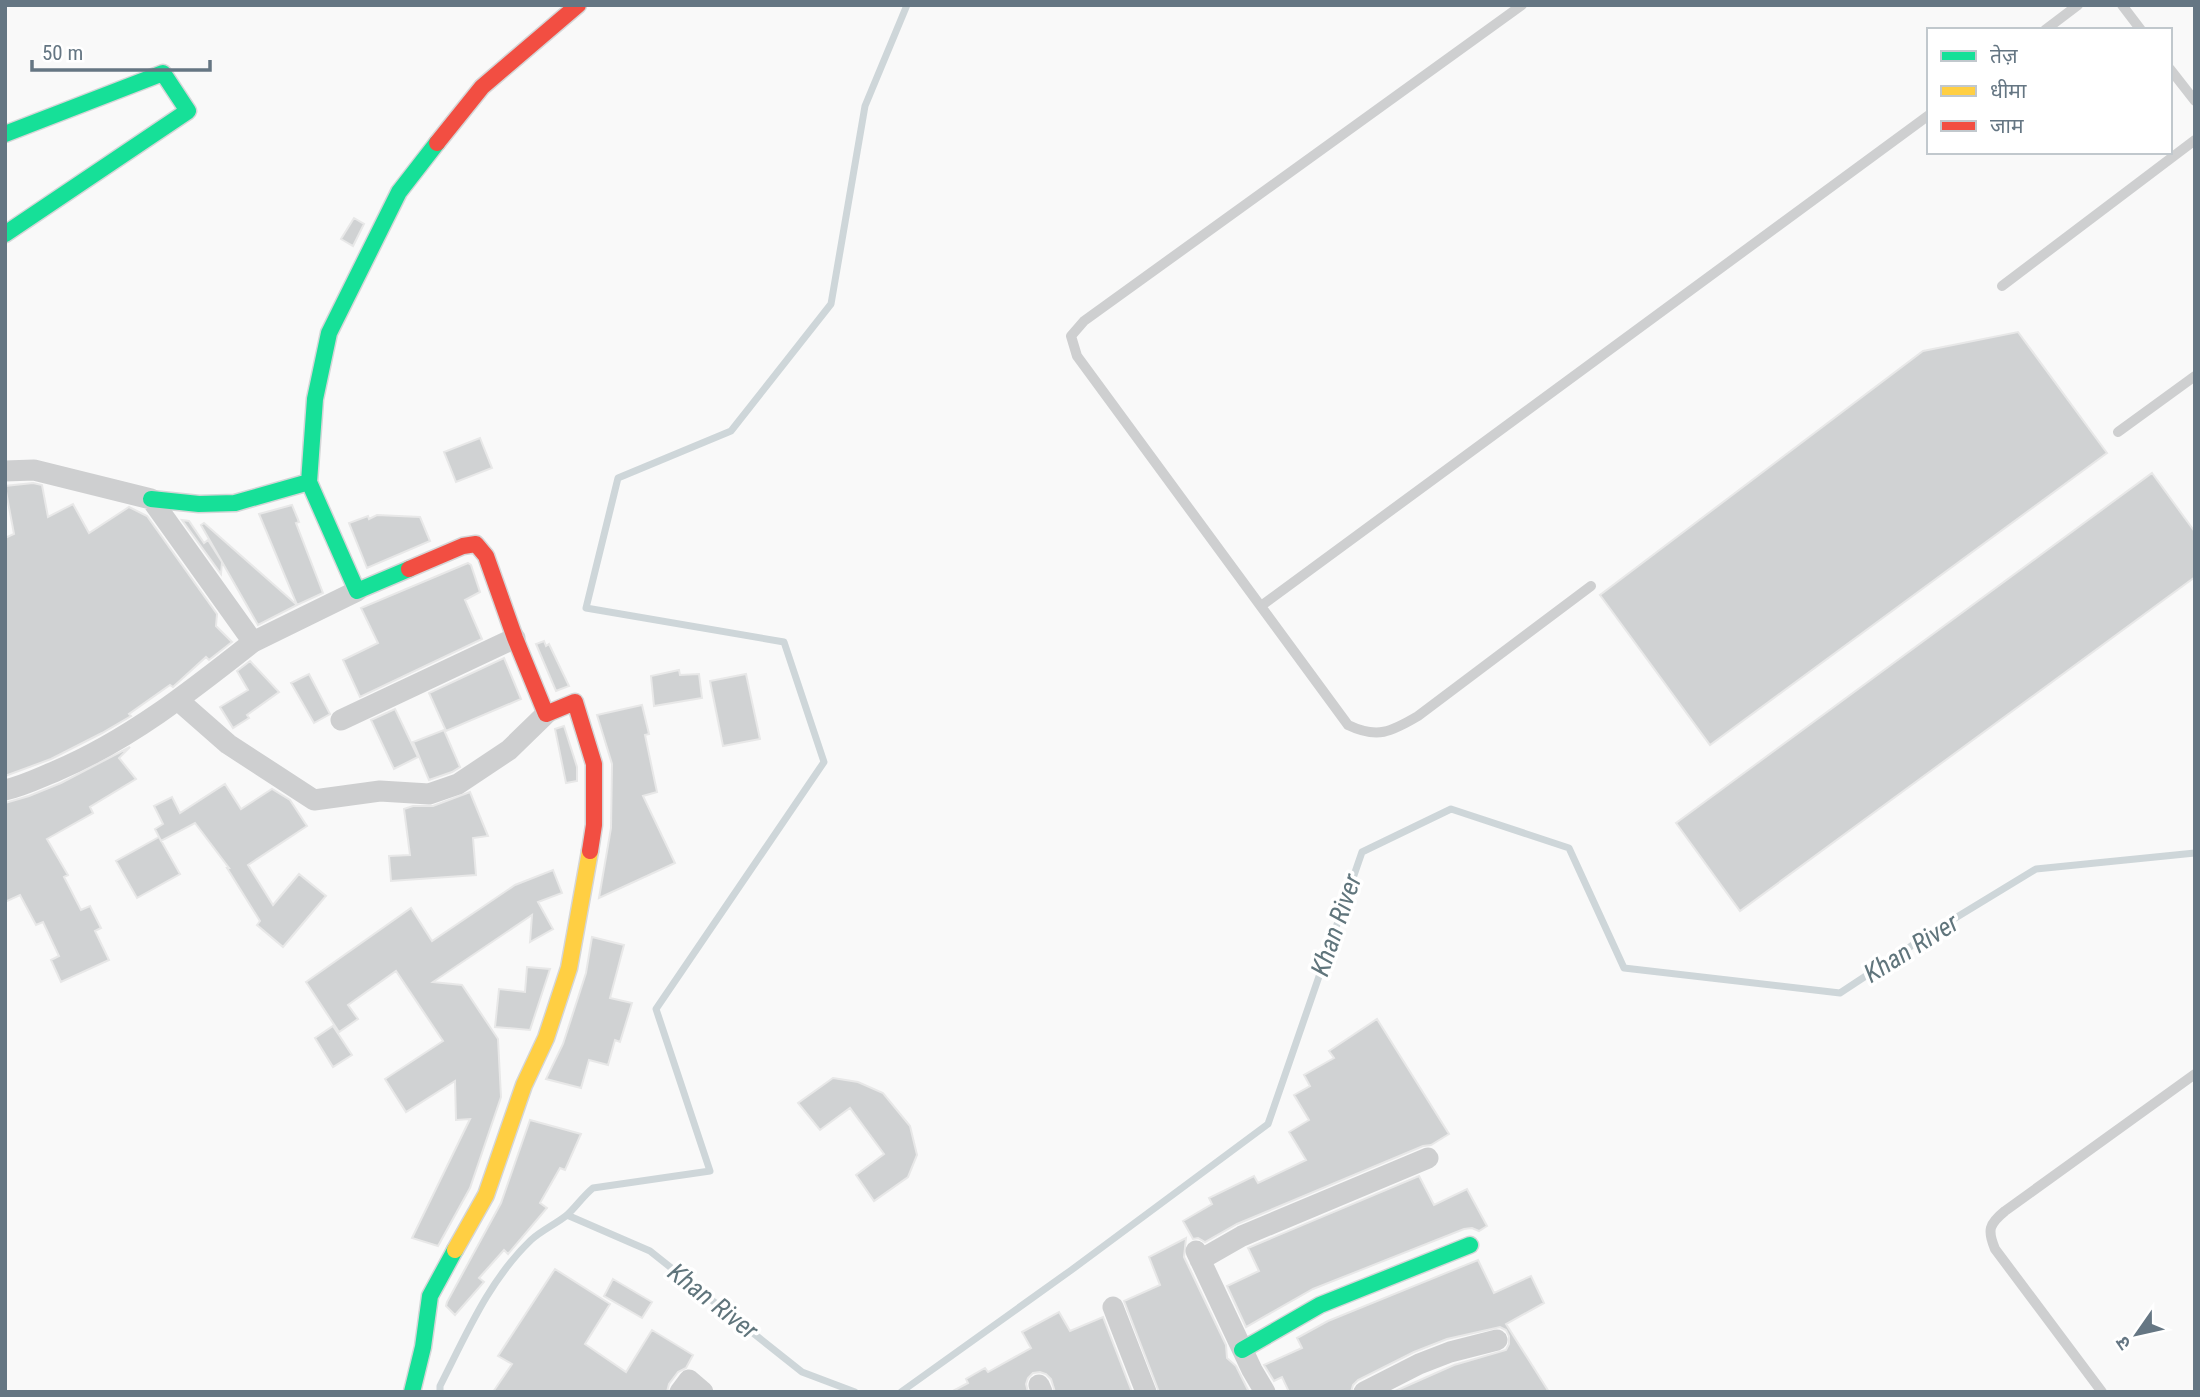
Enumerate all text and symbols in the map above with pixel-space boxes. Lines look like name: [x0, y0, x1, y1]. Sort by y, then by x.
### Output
scale bar: [32, 28, 210, 72]
legend: [1927, 28, 2172, 154]
text: 50 m: [42, 41, 83, 65]
text: तेज़: [1990, 44, 2018, 68]
text: धीमा: [1990, 79, 2027, 103]
text: जाम: [1990, 114, 2024, 138]
water label: Khan River: [1305, 869, 1368, 980]
water label: Khan River: [1858, 907, 1965, 989]
water label: Khan River: [662, 1257, 765, 1346]
north arrow: [2102, 1299, 2172, 1369]
text: उ: [2110, 1331, 2136, 1354]

